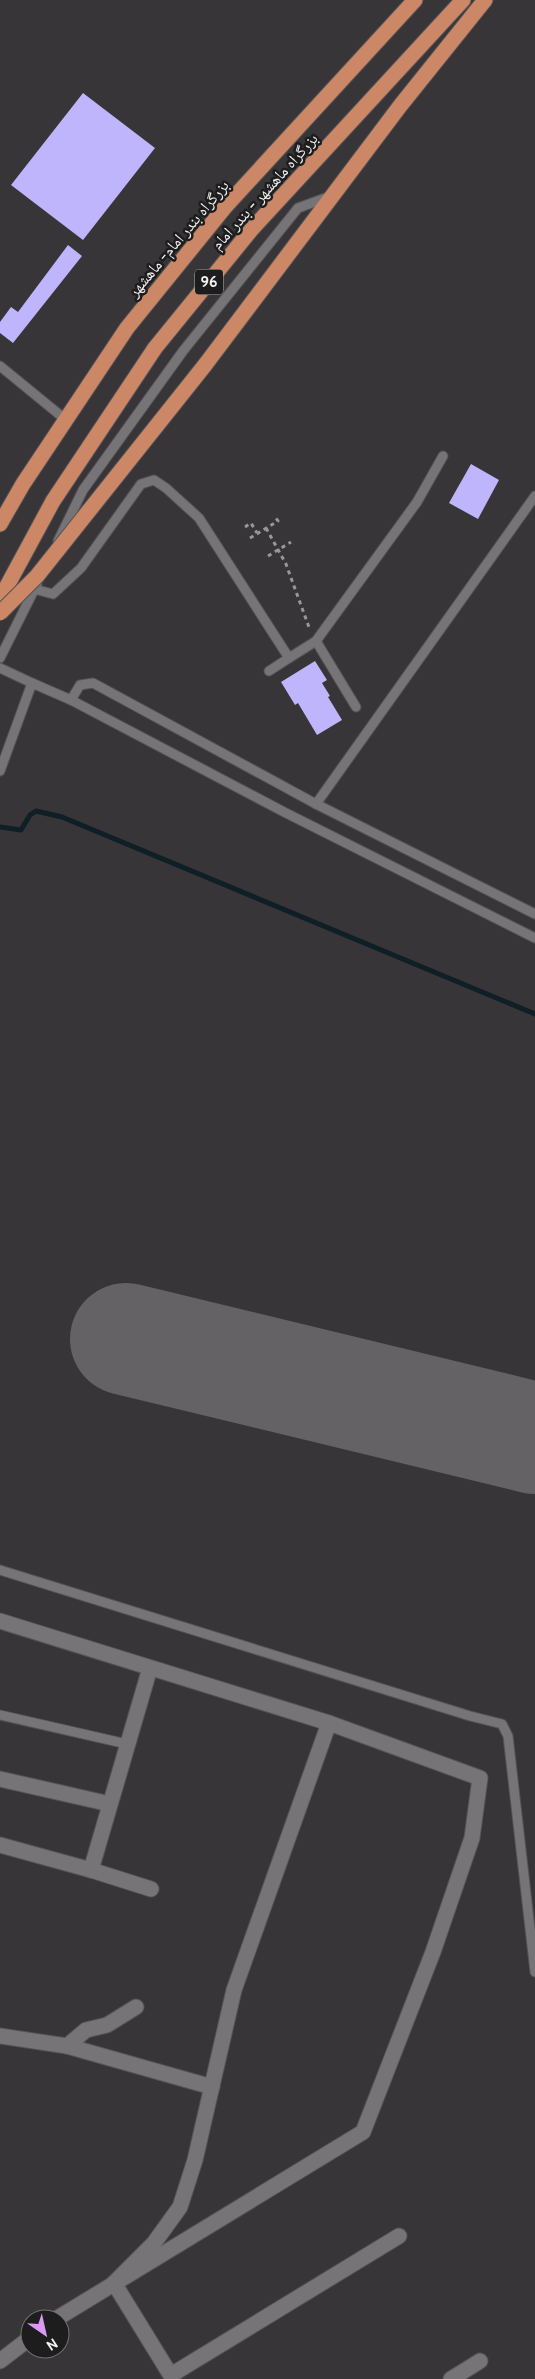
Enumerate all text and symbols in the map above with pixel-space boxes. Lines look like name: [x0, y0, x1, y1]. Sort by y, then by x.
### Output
street label: بزرگراه ماهشهر - بندر امام: [207, 129, 322, 254]
street label: بزرگراه بندر امام- ماهشهر: [123, 176, 234, 302]
road number: 96: [195, 270, 223, 294]
north arrow: [20, 2309, 70, 2359]
text: N: [43, 2335, 61, 2355]

